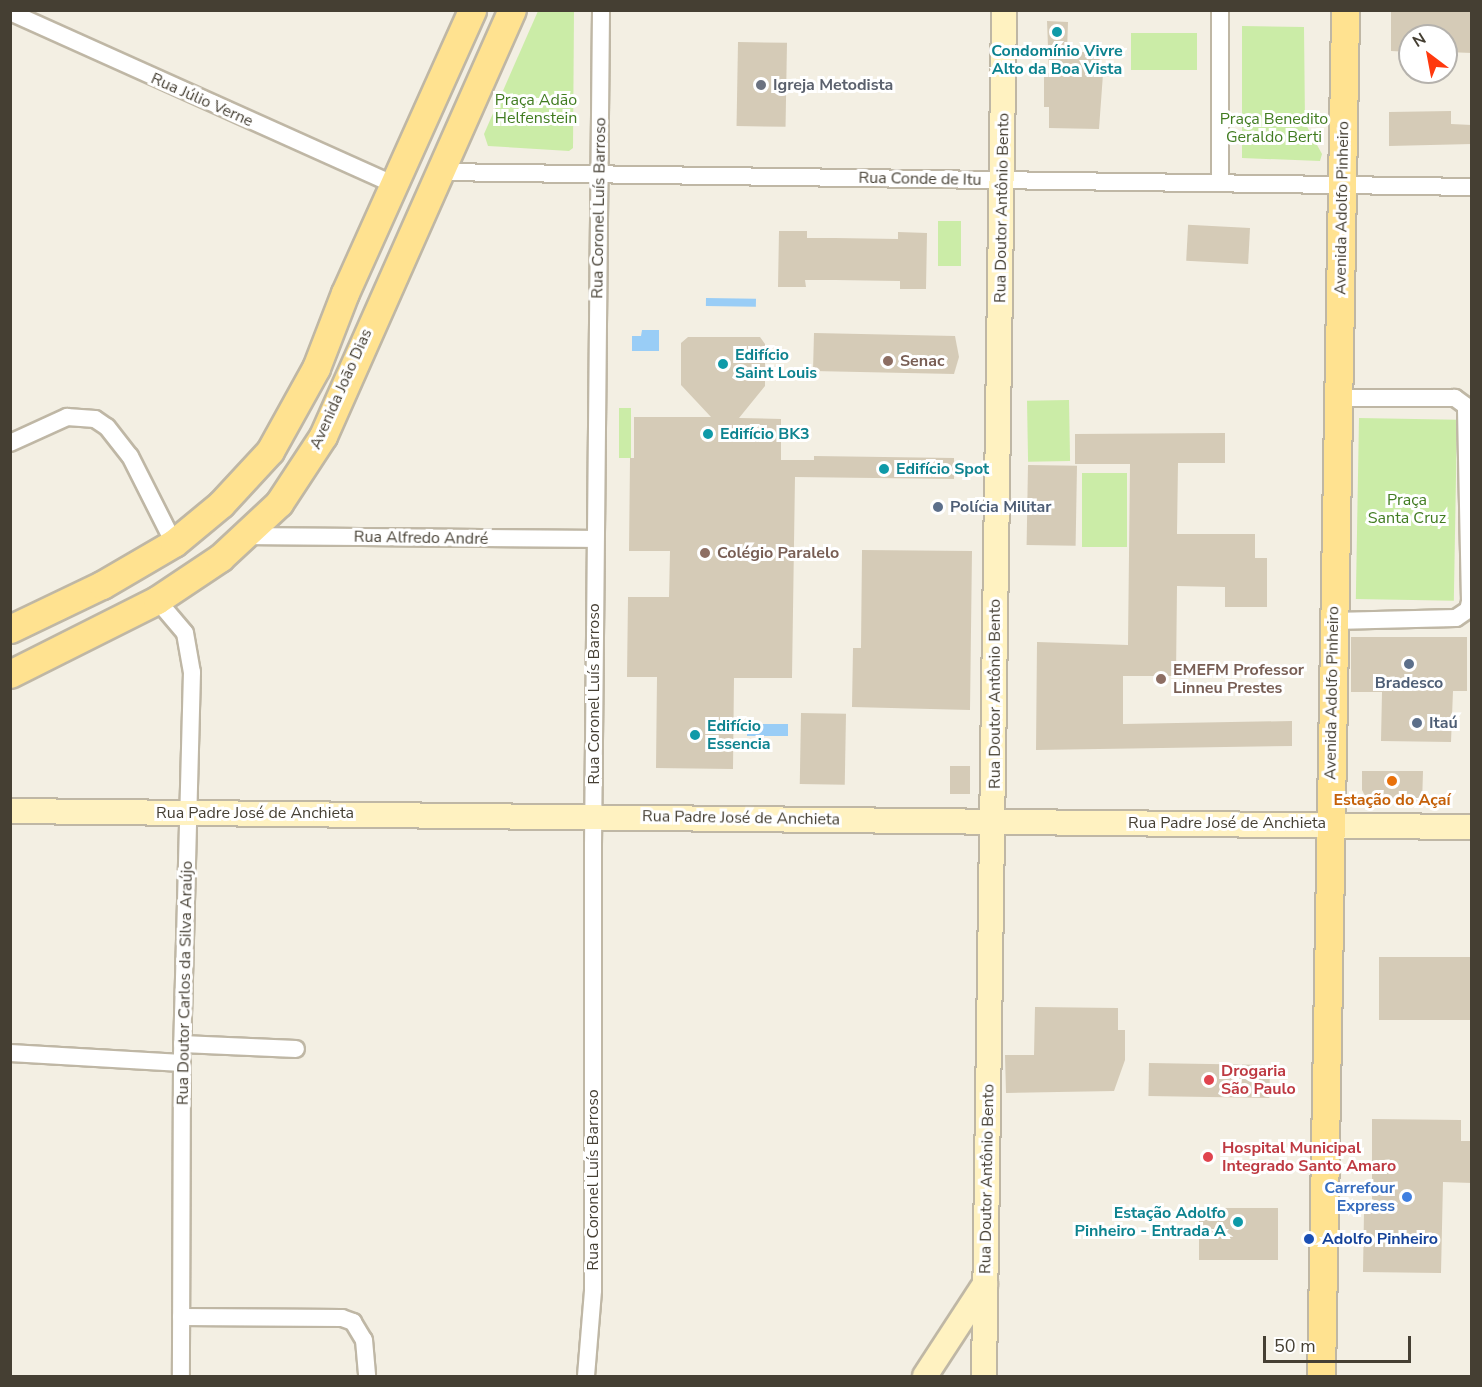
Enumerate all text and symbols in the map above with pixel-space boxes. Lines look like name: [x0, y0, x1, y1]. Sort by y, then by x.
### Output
north arrow: [1398, 24, 1458, 84]
marker: Condomínio Vivre Alto da Boa Vista: [1050, 25, 1064, 39]
text: N: [1409, 28, 1430, 53]
place label: Condomínio Vivre Alto da Boa Vista: [991, 41, 1123, 79]
street label: Rua Júlio Verne: [148, 69, 256, 131]
place label: Igreja Metodista: [773, 75, 893, 95]
marker: Igreja Metodista: [754, 78, 768, 92]
park label: Praça Adão Helfenstein: [495, 90, 577, 128]
park label: Praça Benedito Geraldo Berti: [1220, 109, 1328, 147]
street label: Rua Doutor Antônio Bento: [991, 113, 1013, 303]
street label: Rua Coronel Luís Barroso: [588, 117, 610, 299]
street label: Avenida Adolfo Pinheiro: [1331, 121, 1353, 295]
street label: Rua Conde de Itu: [858, 168, 982, 190]
street label: Avenida João Dias: [306, 326, 376, 452]
place label: Edifício Saint Louis: [735, 345, 817, 383]
place label: Senac: [900, 351, 944, 371]
marker: Senac: [881, 354, 895, 368]
marker: Edifício Saint Louis: [716, 357, 730, 371]
place label: Edifício BK3: [720, 424, 809, 444]
marker: Edifício BK3: [701, 427, 715, 441]
place label: Edifício Spot: [896, 459, 989, 479]
marker: Edifício Spot: [877, 462, 891, 476]
park label: Praça Santa Cruz: [1368, 490, 1446, 528]
place label: Polícia Militar: [950, 497, 1051, 517]
marker: Polícia Militar: [931, 500, 945, 514]
street label: Rua Alfredo André: [354, 527, 488, 549]
place label: Colégio Paralelo: [717, 543, 839, 563]
marker: Colégio Paralelo: [698, 546, 712, 560]
street label: Rua Doutor Antônio Bento: [985, 599, 1005, 789]
street label: Rua Coronel Luís Barroso: [584, 603, 604, 785]
street label: Avenida Adolfo Pinheiro: [1321, 606, 1343, 780]
marker: Bradesco: [1402, 657, 1416, 671]
place label: EMEFM Professor Linneu Prestes: [1173, 660, 1304, 698]
marker: EMEFM Professor Linneu Prestes: [1154, 672, 1168, 686]
place label: Bradesco: [1375, 673, 1443, 693]
place label: Itaú: [1429, 713, 1458, 733]
place label: Edifício Essencia: [707, 716, 771, 754]
marker: Itaú: [1410, 716, 1424, 730]
marker: Edifício Essencia: [688, 728, 702, 742]
marker: Estação do Açaí: [1385, 774, 1399, 788]
place label: Estação do Açaí: [1333, 790, 1451, 810]
street label: Rua Padre José de Anchieta: [156, 803, 354, 823]
street label: Rua Padre José de Anchieta: [642, 807, 840, 829]
street label: Rua Padre José de Anchieta: [1128, 813, 1326, 833]
street label: Rua Doutor Carlos da Silva Araújo: [173, 861, 197, 1105]
place label: Drogaria São Paulo: [1221, 1061, 1296, 1099]
marker: Drogaria São Paulo: [1202, 1073, 1216, 1087]
street label: Rua Doutor Antônio Bento: [976, 1084, 998, 1274]
street label: Rua Coronel Luís Barroso: [583, 1089, 603, 1271]
place label: Hospital Municipal Integrado Santo Amaro: [1222, 1138, 1396, 1176]
marker: Hospital Municipal Integrado Santo Amaro: [1199, 1148, 1217, 1166]
place label: Carrefour Express: [1324, 1178, 1395, 1216]
marker: Carrefour Express: [1400, 1190, 1414, 1204]
place label: Estação Adolfo Pinheiro - Entrada A: [1074, 1203, 1226, 1241]
marker: Estação Adolfo Pinheiro - Entrada A: [1231, 1215, 1245, 1229]
place label: Adolfo Pinheiro: [1322, 1229, 1438, 1249]
marker: Adolfo Pinheiro: [1300, 1230, 1318, 1248]
scale bar: [1266, 1324, 1414, 1362]
text: 50 m: [1274, 1334, 1316, 1358]

